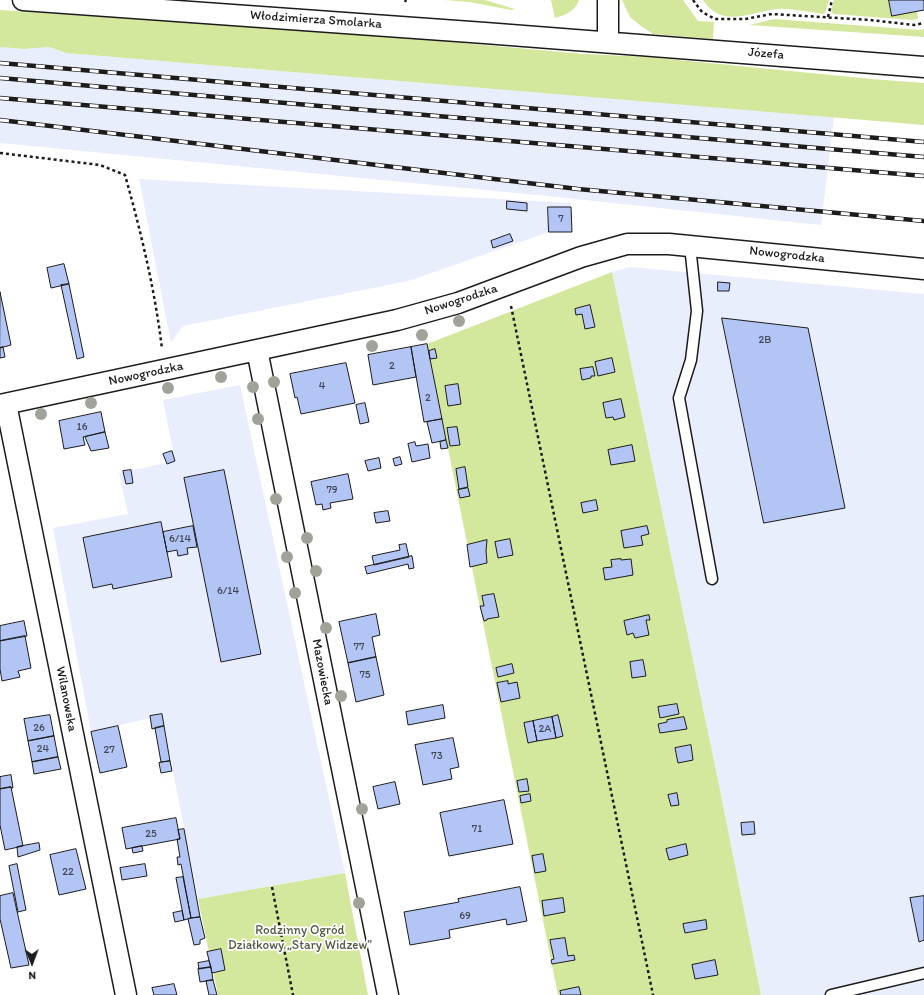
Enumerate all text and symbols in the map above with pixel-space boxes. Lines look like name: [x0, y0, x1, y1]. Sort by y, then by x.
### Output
street label: Włodzimierza Smolarka: [249, 8, 383, 32]
street label: Józefa: [747, 45, 785, 63]
house number: 7: [558, 212, 564, 226]
street label: Nowogrodzka: [748, 243, 826, 267]
street label: Nowogrodzka: [423, 281, 499, 319]
house number: 2B: [759, 333, 771, 347]
street label: Nowogrodzka: [107, 358, 185, 390]
house number: 2: [389, 359, 395, 373]
house number: 4: [319, 379, 325, 393]
house number: 2: [425, 391, 431, 405]
house number: 16: [77, 420, 87, 434]
house number: 79: [326, 483, 338, 497]
house number: 6/14: [169, 532, 191, 546]
house number: 6/14: [217, 584, 239, 598]
street label: Mazowiecka: [308, 638, 336, 706]
house number: 77: [354, 640, 364, 654]
street label: Wilanowska: [52, 665, 80, 733]
house number: 75: [359, 668, 371, 682]
house number: 26: [33, 721, 45, 735]
house number: 2A: [539, 722, 551, 736]
house number: 24: [37, 742, 49, 756]
house number: 27: [103, 743, 115, 757]
house number: 73: [431, 749, 443, 763]
house number: 71: [472, 822, 482, 836]
house number: 25: [145, 827, 157, 841]
house number: 22: [62, 865, 74, 879]
house number: 69: [459, 909, 471, 923]
park label: Rodzinny Ogród Działkowy „Stary Widzew”: [228, 923, 372, 954]
north arrow: [12, 943, 52, 983]
text: N: [28, 969, 36, 982]

